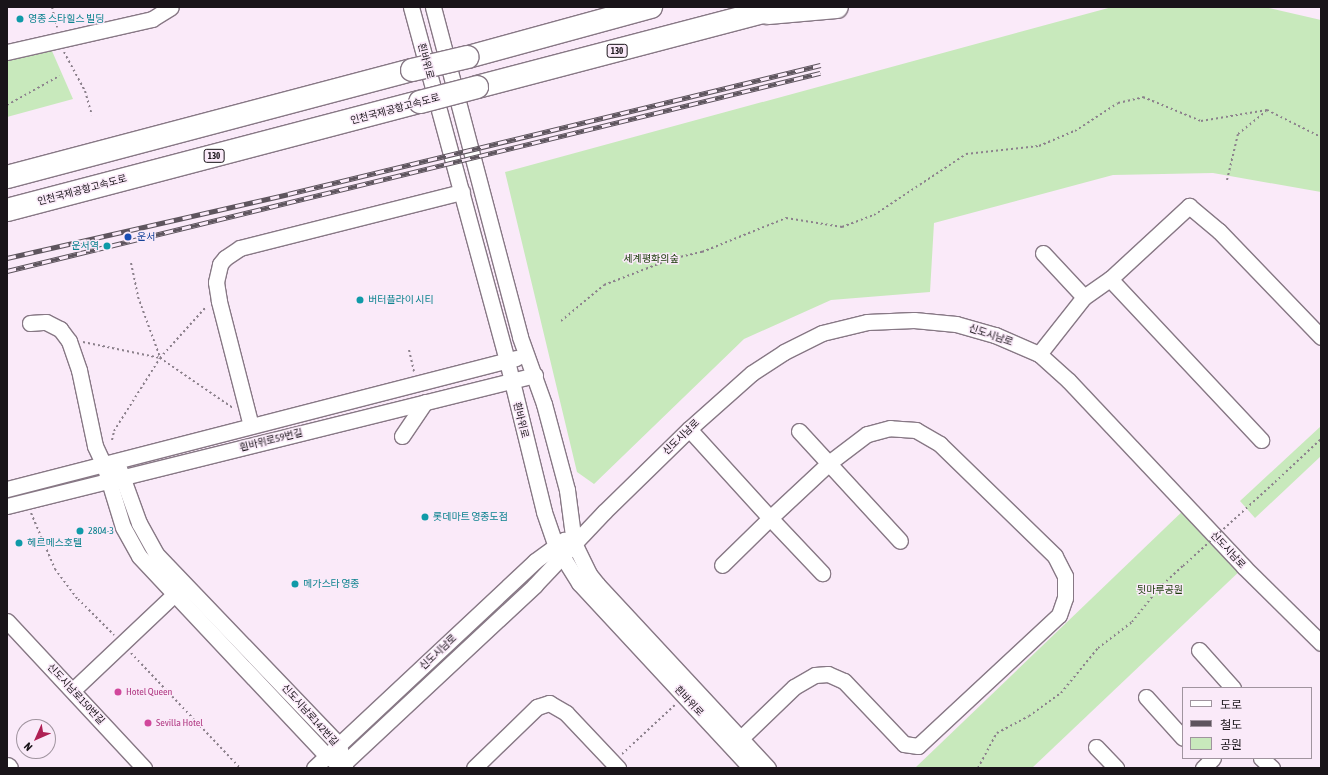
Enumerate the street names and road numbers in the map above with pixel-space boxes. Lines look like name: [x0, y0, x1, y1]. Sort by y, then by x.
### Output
street label: 흰바위로: [415, 42, 437, 80]
road number: 130: [606, 44, 628, 58]
street label: 인천국제공항고속도로: [349, 91, 441, 127]
road number: 130: [203, 149, 225, 163]
street label: 인천국제공항고속도로: [36, 172, 128, 208]
street label: 신도시남로: [967, 322, 1015, 348]
street label: 흰바위로: [511, 401, 531, 439]
street label: 신도시남로: [660, 417, 702, 457]
street label: 흰바위로59번길: [238, 426, 304, 454]
street label: 신도시남로: [1208, 529, 1248, 571]
street label: 신도시남로: [417, 632, 459, 672]
street label: 신도시남로150번길: [45, 661, 107, 727]
street label: 신도시남로142번길: [279, 682, 341, 748]
street label: 흰바위로: [672, 683, 706, 719]

